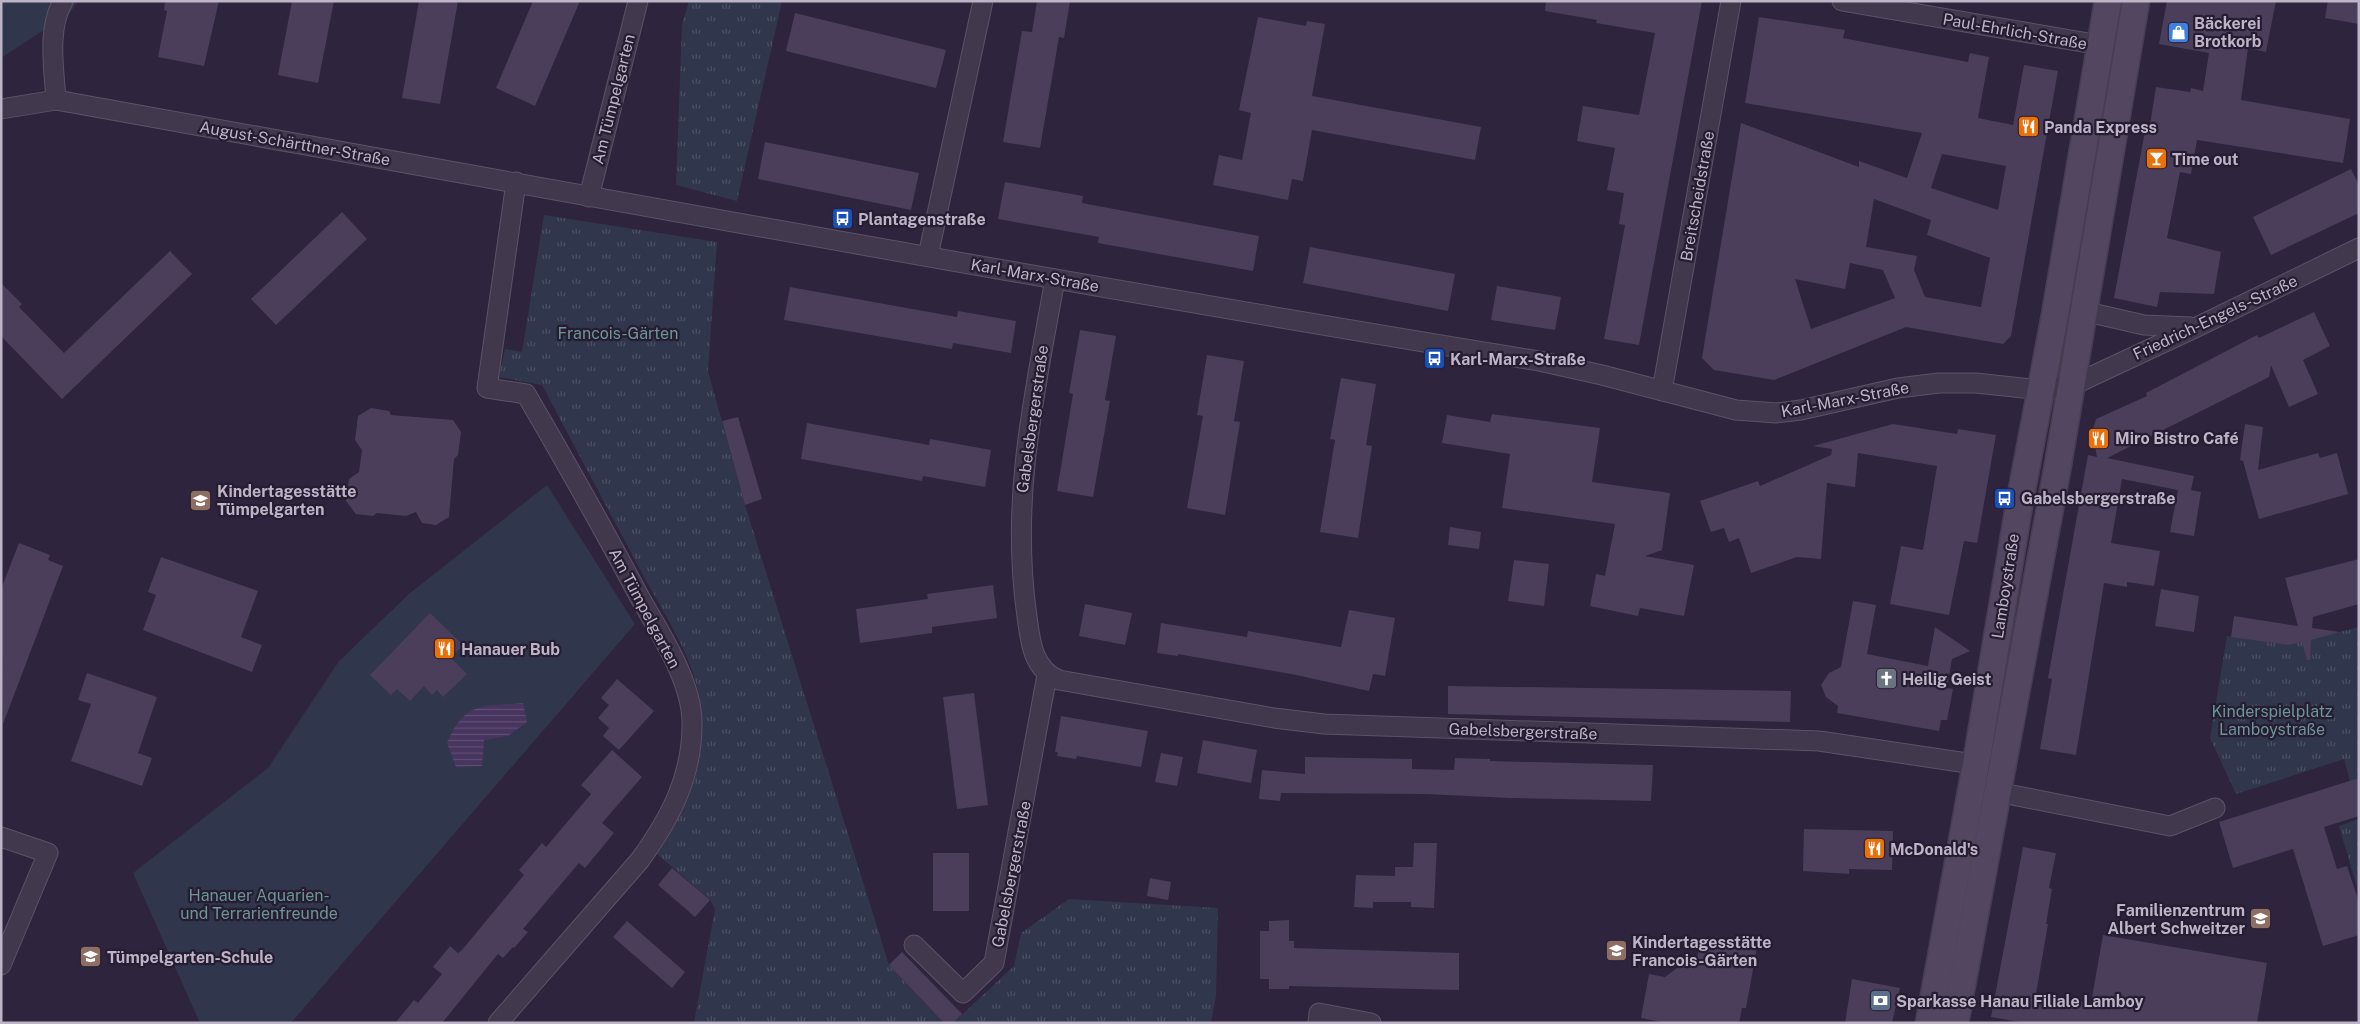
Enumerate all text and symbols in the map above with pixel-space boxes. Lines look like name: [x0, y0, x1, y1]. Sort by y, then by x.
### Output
street label: Paul-Ehrlich-Straße: [1941, 9, 2089, 54]
place label: Bäckerei Brotkorb: [2194, 14, 2262, 51]
shop icon: Bäckerei Brotkorb: [2166, 20, 2190, 44]
street label: Am Tümpelgarten: [588, 32, 639, 166]
restaurant icon: Panda Express: [2016, 115, 2040, 139]
street label: August-Schärttner-Straße: [198, 117, 392, 170]
place label: Panda Express: [2044, 118, 2157, 137]
street label: Breitscheidstraße: [1677, 129, 1718, 263]
bar icon: Time out: [2144, 147, 2168, 171]
place label: Time out: [2172, 150, 2239, 169]
bus stop icon: Plantagenstraße: [830, 207, 854, 231]
place label: Plantagenstraße: [858, 210, 986, 229]
street label: Karl-Marx-Straße: [969, 255, 1101, 296]
street label: Friedrich-Engels-Straße: [2130, 271, 2300, 364]
park label: Francois-Gärten: [558, 324, 678, 343]
street label: Gabelsbergerstraße: [1013, 344, 1052, 494]
bus stop icon: Karl-Marx-Straße: [1422, 347, 1446, 371]
place label: Karl-Marx-Straße: [1450, 350, 1586, 369]
street label: Karl-Marx-Straße: [1780, 378, 1911, 421]
restaurant icon: Miro Bistro Café: [2087, 426, 2111, 450]
place label: Miro Bistro Café: [2115, 429, 2239, 448]
place label: Kindertagesstätte Tümpelgarten: [217, 482, 356, 519]
bus stop icon: Gabelsbergerstraße: [1993, 486, 2017, 510]
school or university icon: Kindertagesstätte Tümpelgarten: [189, 488, 213, 512]
place label: Gabelsbergerstraße: [2021, 489, 2176, 508]
street label: Lamboystraße: [1988, 532, 2023, 640]
street label: Am Tümpelgarten: [605, 545, 684, 672]
restaurant icon: Hanauer Bub: [433, 637, 457, 661]
place label: Hanauer Bub: [461, 640, 560, 659]
church icon: Heilig Geist: [1874, 667, 1898, 691]
place label: Heilig Geist: [1902, 670, 1992, 689]
park label: Kinderspielplatz Lamboystraße: [2211, 702, 2333, 739]
street label: Gabelsbergerstraße: [1448, 719, 1598, 744]
street label: Gabelsbergerstraße: [988, 799, 1035, 949]
restaurant icon: McDonald's: [1862, 837, 1886, 861]
place label: McDonald's: [1890, 840, 1978, 859]
park label: Hanauer Aquarien- und Terrarienfreunde: [180, 886, 338, 923]
place label: Familienzentrum Albert Schweitzer: [2107, 901, 2245, 938]
school or university icon: Familienzentrum Albert Schweitzer: [2249, 907, 2273, 931]
place label: Kindertagesstätte Francois-Gärten: [1632, 933, 1771, 970]
school or university icon: Kindertagesstätte Francois-Gärten: [1604, 939, 1628, 963]
school or university icon: Tümpelgarten-Schule: [79, 945, 103, 969]
place label: Tümpelgarten-Schule: [107, 948, 273, 967]
bank icon: Sparkasse Hanau Filiale Lamboy: [1868, 989, 1892, 1013]
place label: Sparkasse Hanau Filiale Lamboy: [1896, 992, 2143, 1011]

